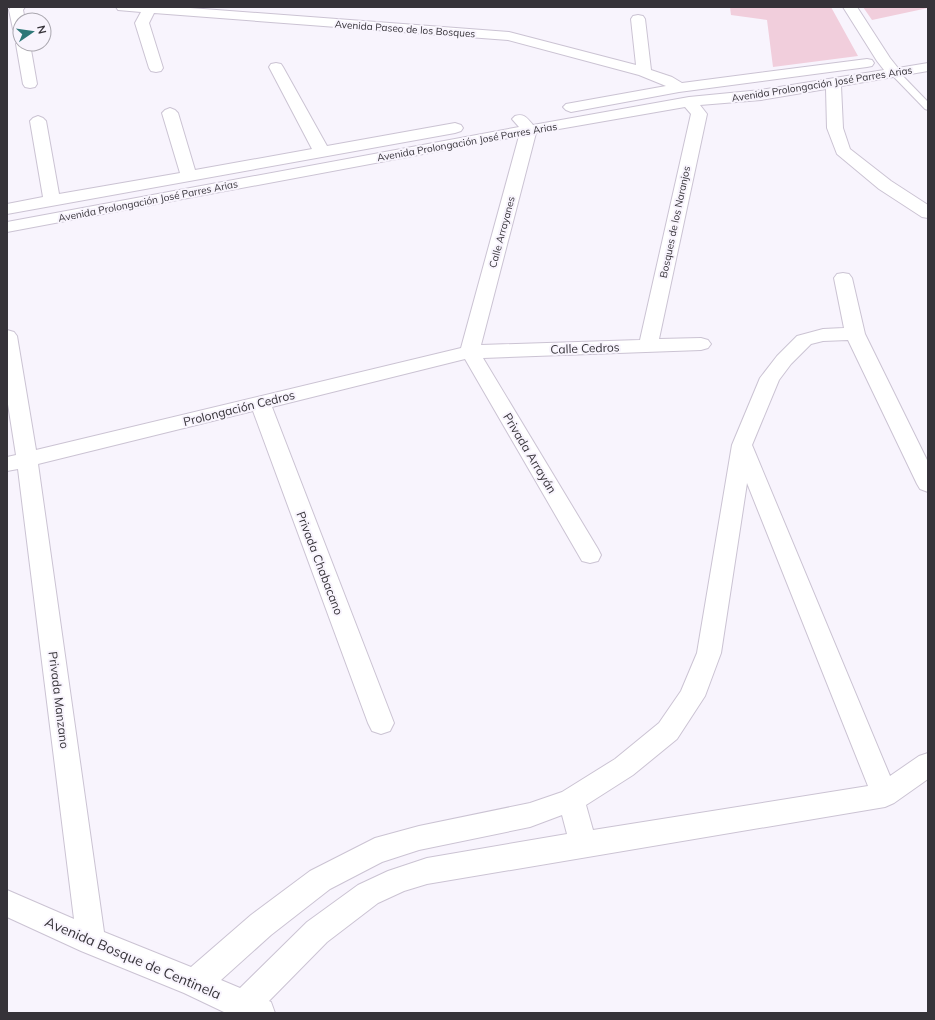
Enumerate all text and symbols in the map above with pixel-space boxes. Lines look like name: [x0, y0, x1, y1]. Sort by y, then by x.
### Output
north arrow: [12, 12, 52, 52]
street label: Avenida Paseo de los Bosques: [334, 18, 476, 40]
text: N: [34, 24, 49, 35]
street label: Avenida Prolongación José Parres Arias: [731, 63, 913, 105]
street label: Avenida Prolongación José Parres Arias: [376, 120, 558, 164]
street label: Bosques de los Naranjos: [657, 165, 693, 279]
street label: Avenida Prolongación José Parres Arias: [57, 177, 239, 225]
street label: Calle Arrayanes: [486, 195, 518, 269]
street label: Calle Cedros: [550, 339, 620, 357]
street label: Prolongación Cedros: [182, 387, 296, 429]
street label: Privada Arrayán: [500, 410, 560, 496]
street label: Privada Chabacano: [293, 509, 347, 617]
street label: Privada Manzano: [46, 651, 72, 750]
street label: Avenida Bosque de Centinela: [42, 913, 224, 1003]

